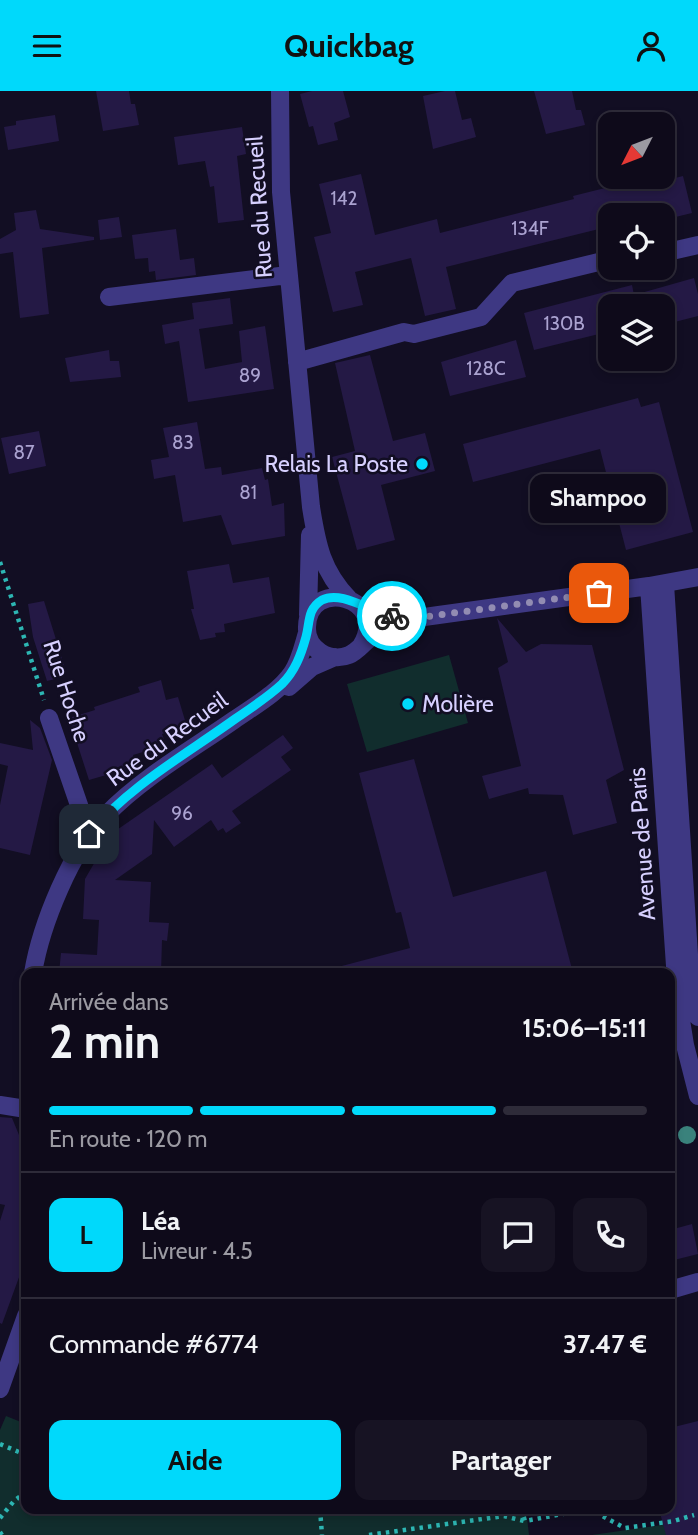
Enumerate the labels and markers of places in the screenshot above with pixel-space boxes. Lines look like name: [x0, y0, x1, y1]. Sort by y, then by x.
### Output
place label: Relais La Poste: [265, 450, 408, 478]
marker: Relais La Poste: [414, 456, 430, 472]
callout: Shampoo: [531, 474, 667, 523]
pin: [569, 563, 629, 623]
place label: Molière: [422, 690, 494, 718]
marker: Molière: [400, 696, 416, 712]
pin: [59, 804, 119, 864]

